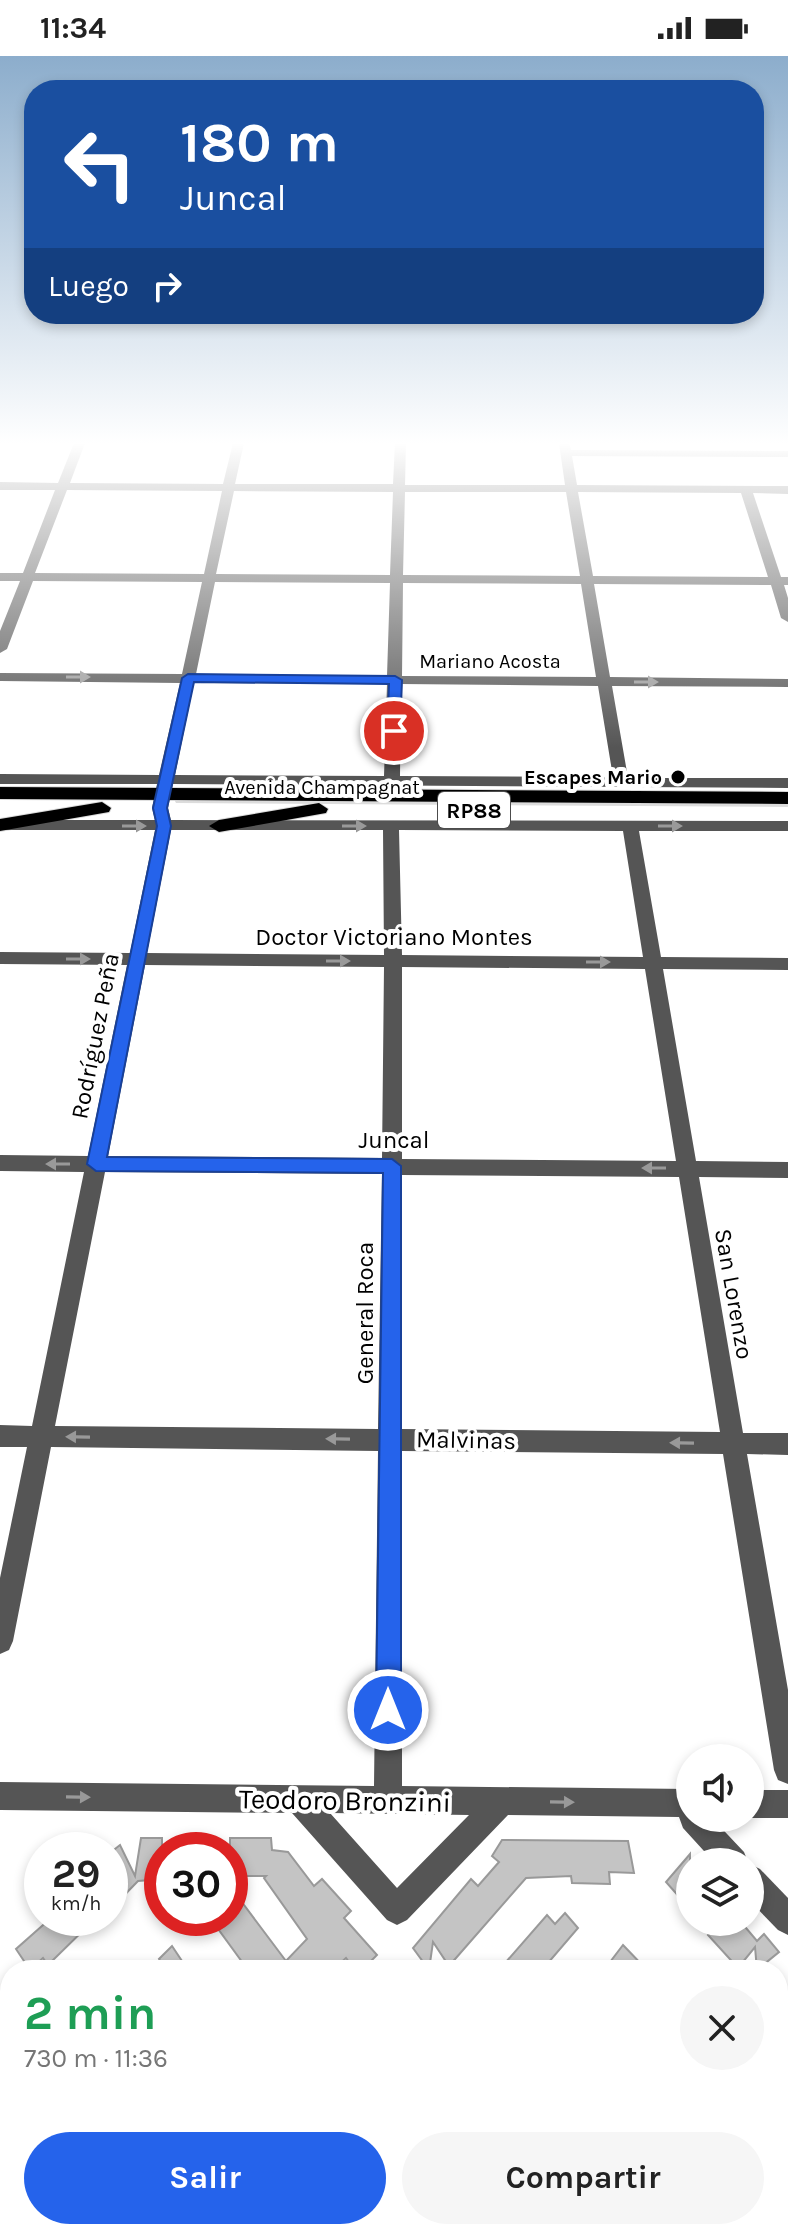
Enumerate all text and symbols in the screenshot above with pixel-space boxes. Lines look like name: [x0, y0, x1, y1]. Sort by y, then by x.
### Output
text: 11:34: [40, 10, 106, 46]
text: 180 m: [180, 110, 339, 175]
icon: left: [48, 112, 152, 216]
text: Juncal: [180, 177, 287, 219]
icon: right: [145, 264, 189, 308]
text: Luego: [48, 268, 129, 304]
street label: Mariano Acosta: [419, 650, 561, 673]
one-way arrow: [66, 671, 91, 683]
one-way arrow: [634, 676, 659, 688]
pin: [360, 697, 428, 765]
icon: arrive: [372, 709, 416, 753]
place label: Escapes Mario: [524, 766, 662, 789]
marker: Escapes Mario: [669, 768, 687, 786]
street label: Avenida Champagnat: [224, 776, 420, 799]
road number: RP88: [438, 792, 510, 828]
one-way arrow: [122, 820, 147, 832]
one-way arrow: [342, 820, 367, 832]
one-way arrow: [658, 820, 683, 832]
street label: Doctor Victoriano Montes: [255, 923, 533, 951]
street label: Rodríguez Peña: [65, 951, 125, 1121]
one-way arrow: [66, 953, 91, 965]
one-way arrow: [326, 954, 351, 967]
one-way arrow: [586, 956, 611, 968]
street label: Juncal: [358, 1126, 430, 1154]
one-way arrow: [45, 1158, 70, 1170]
one-way arrow: [641, 1162, 666, 1175]
street label: San Lorenzo: [709, 1226, 759, 1362]
street label: General Roca: [351, 1242, 379, 1384]
street label: Malvinas: [416, 1425, 516, 1455]
one-way arrow: [65, 1431, 90, 1443]
one-way arrow: [325, 1433, 350, 1445]
one-way arrow: [669, 1437, 694, 1449]
position arrow: [346, 1668, 430, 1752]
map controls: [676, 1744, 764, 1936]
button: sound: [676, 1744, 764, 1832]
street label: Teodoro Bronzini: [239, 1782, 451, 1819]
one-way arrow: [66, 1791, 91, 1803]
one-way arrow: [550, 1796, 575, 1808]
speed limit sign: 30: [144, 1832, 248, 1936]
button: layers: [676, 1848, 764, 1936]
text: 29: [52, 1850, 100, 1897]
text: km/h: [51, 1892, 101, 1915]
text: 2 min: [24, 1985, 156, 2041]
button: close: [680, 1986, 764, 2070]
text: 730 m · 11:36: [24, 2043, 168, 2074]
button: Salir: [24, 2132, 386, 2224]
button: Compartir: [402, 2132, 764, 2224]

